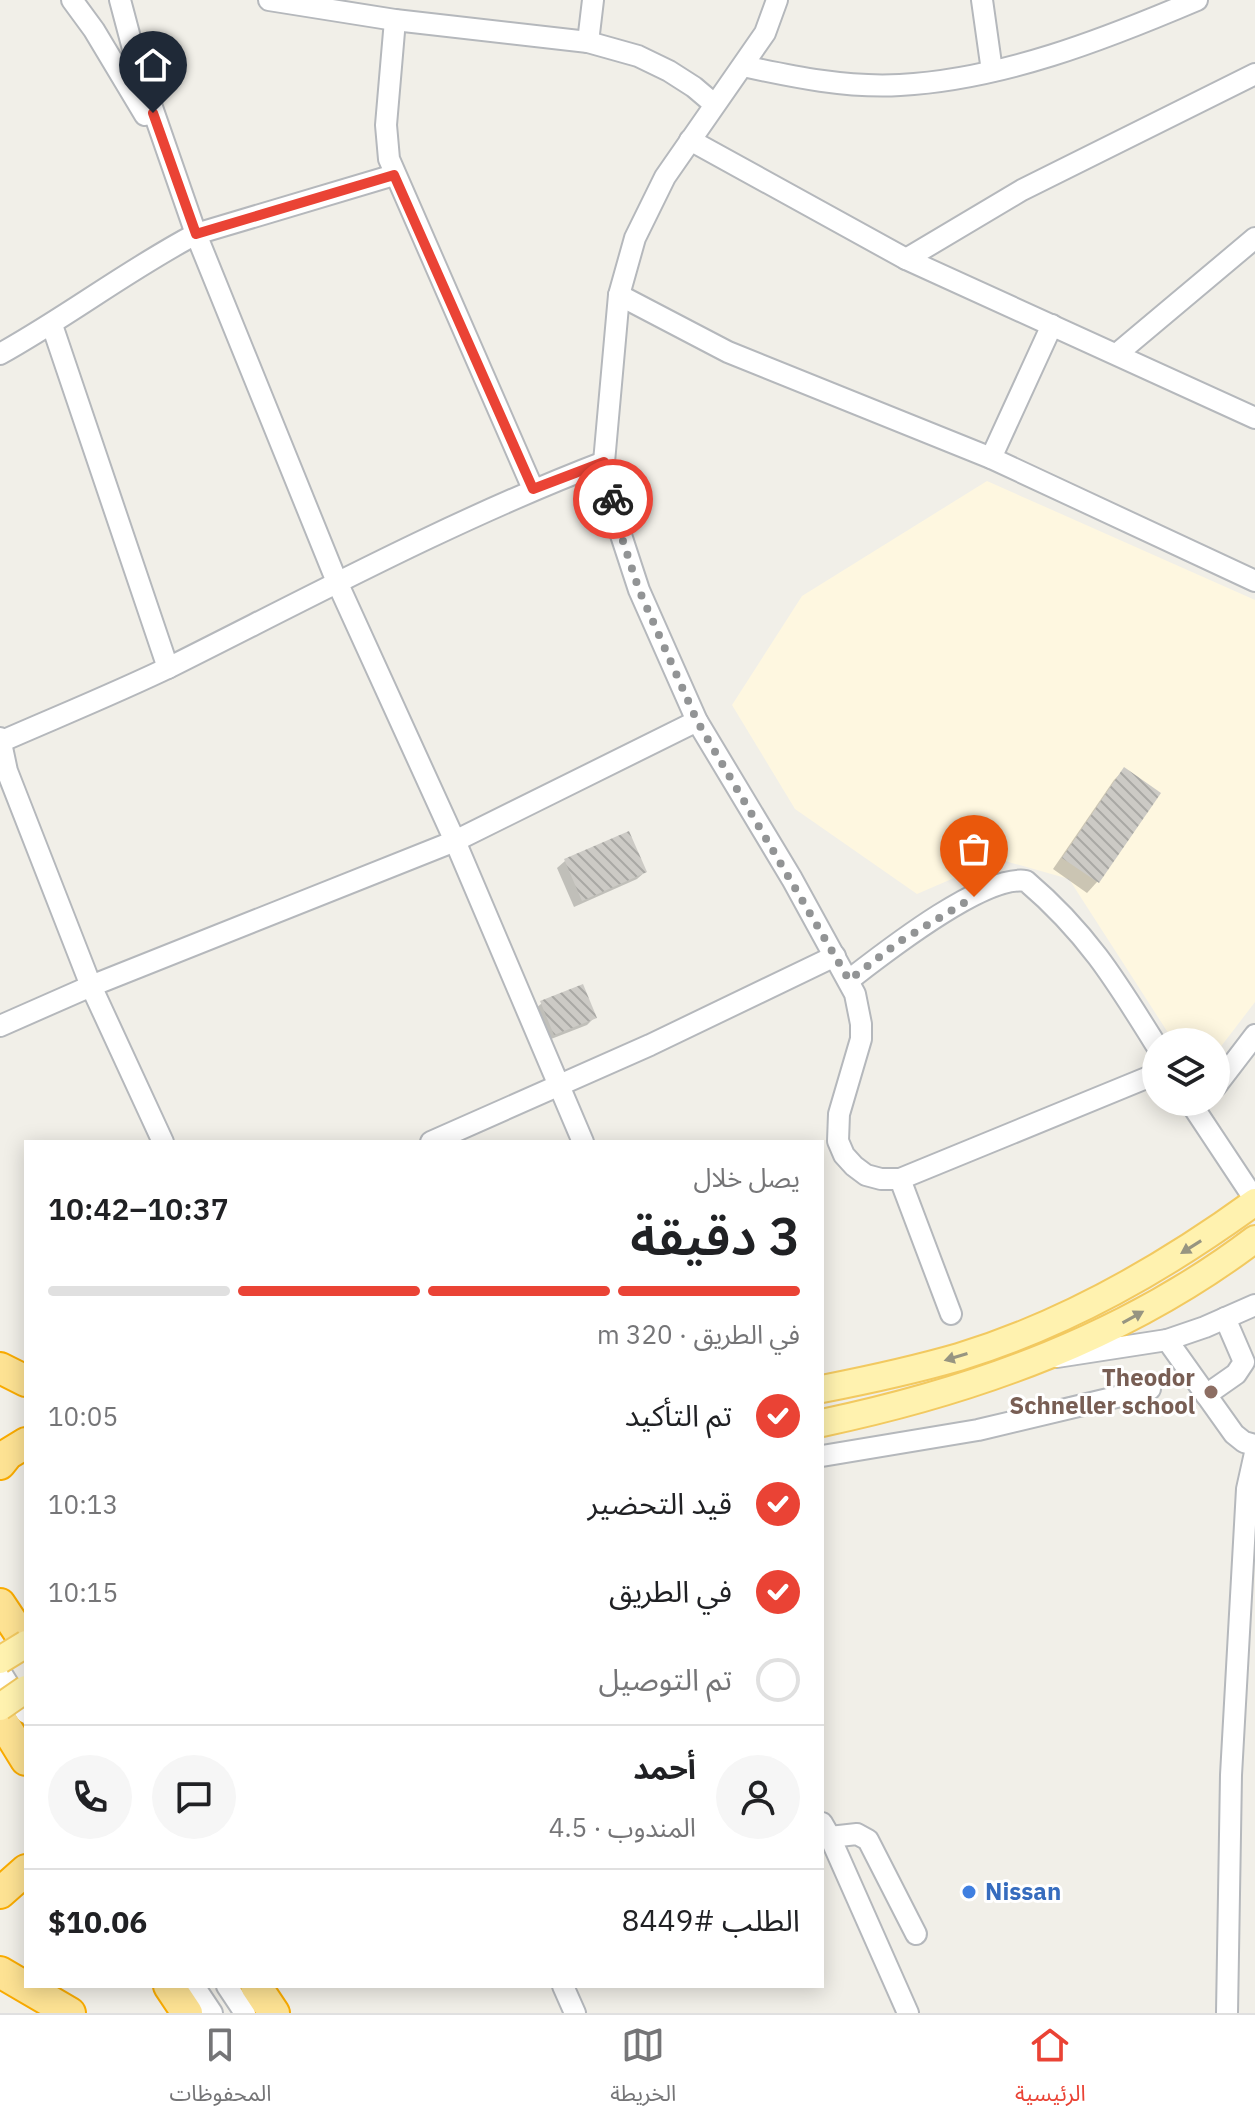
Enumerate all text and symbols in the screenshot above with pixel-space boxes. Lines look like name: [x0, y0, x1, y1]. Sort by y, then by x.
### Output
pin: [119, 31, 187, 113]
icon: home: [131, 43, 175, 87]
courier: [573, 459, 653, 539]
icon: bike: [591, 477, 635, 521]
pin: [940, 815, 1008, 897]
icon: bag: [952, 827, 996, 871]
map controls: [1142, 1028, 1230, 1116]
button: layers: [1142, 1028, 1230, 1116]
text: يصل خلال: [693, 1160, 800, 1194]
text: 10:37–10:42: [48, 1189, 229, 1228]
text: 3 دقيقة: [630, 1202, 800, 1269]
one-way arrow: [1180, 1240, 1202, 1254]
one-way arrow: [1122, 1310, 1144, 1324]
text: في الطريق · 320 m: [597, 1317, 800, 1351]
one-way arrow: [944, 1351, 968, 1364]
place label: Theodor Schneller school: [1009, 1361, 1195, 1421]
marker: Theodor Schneller school: [1202, 1383, 1220, 1401]
icon: check: [756, 1394, 800, 1438]
text: تم التأكيد: [625, 1395, 732, 1434]
text: 10:05: [48, 1399, 118, 1433]
icon: check: [756, 1482, 800, 1526]
text: قيد التحضير: [588, 1483, 732, 1522]
text: 10:13: [48, 1487, 118, 1521]
icon: check: [756, 1570, 800, 1614]
text: في الطريق: [609, 1571, 732, 1610]
text: 10:15: [48, 1575, 118, 1609]
text: تم التوصيل: [599, 1659, 732, 1698]
text: أحمد: [633, 1748, 696, 1787]
button: phone: [48, 1755, 132, 1839]
button: chat: [152, 1755, 236, 1839]
button: person: [716, 1755, 800, 1839]
text: المندوب · 4.5: [549, 1810, 696, 1844]
place label: Nissan: [985, 1875, 1061, 1907]
marker: Nissan: [960, 1883, 978, 1901]
text: الطلب #8449: [622, 1900, 800, 1939]
text: $10.06: [48, 1902, 147, 1941]
tab: المحفوظات: [169, 2023, 272, 2117]
tab: الخريطة: [610, 2023, 676, 2117]
tab: الرئيسية: [1015, 2023, 1086, 2117]

